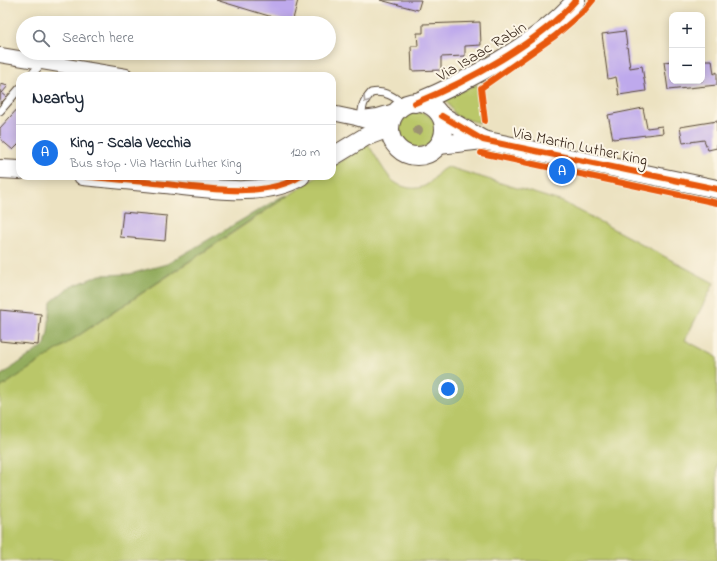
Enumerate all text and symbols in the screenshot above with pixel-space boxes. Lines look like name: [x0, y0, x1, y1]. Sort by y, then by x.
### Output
map controls: [669, 12, 705, 84]
button: +: [669, 12, 705, 48]
search box: [16, 16, 336, 60]
street label: Via Isaac Rabin: [432, 16, 531, 89]
icon: search: [30, 27, 52, 49]
text: Search here: [62, 27, 134, 49]
button: −: [669, 48, 705, 84]
text: Nearby: [32, 86, 84, 111]
one-way arrow: [364, 96, 371, 103]
street label: Via Martin Luther King: [509, 121, 650, 173]
text: King - Scala Vecchia: [70, 132, 191, 154]
text: A: [41, 143, 49, 162]
text: 120 m: [290, 143, 320, 162]
text: Bus stop · Via Martin Luther King: [70, 154, 242, 173]
pin: A: [549, 156, 575, 186]
your location: [438, 379, 458, 399]

